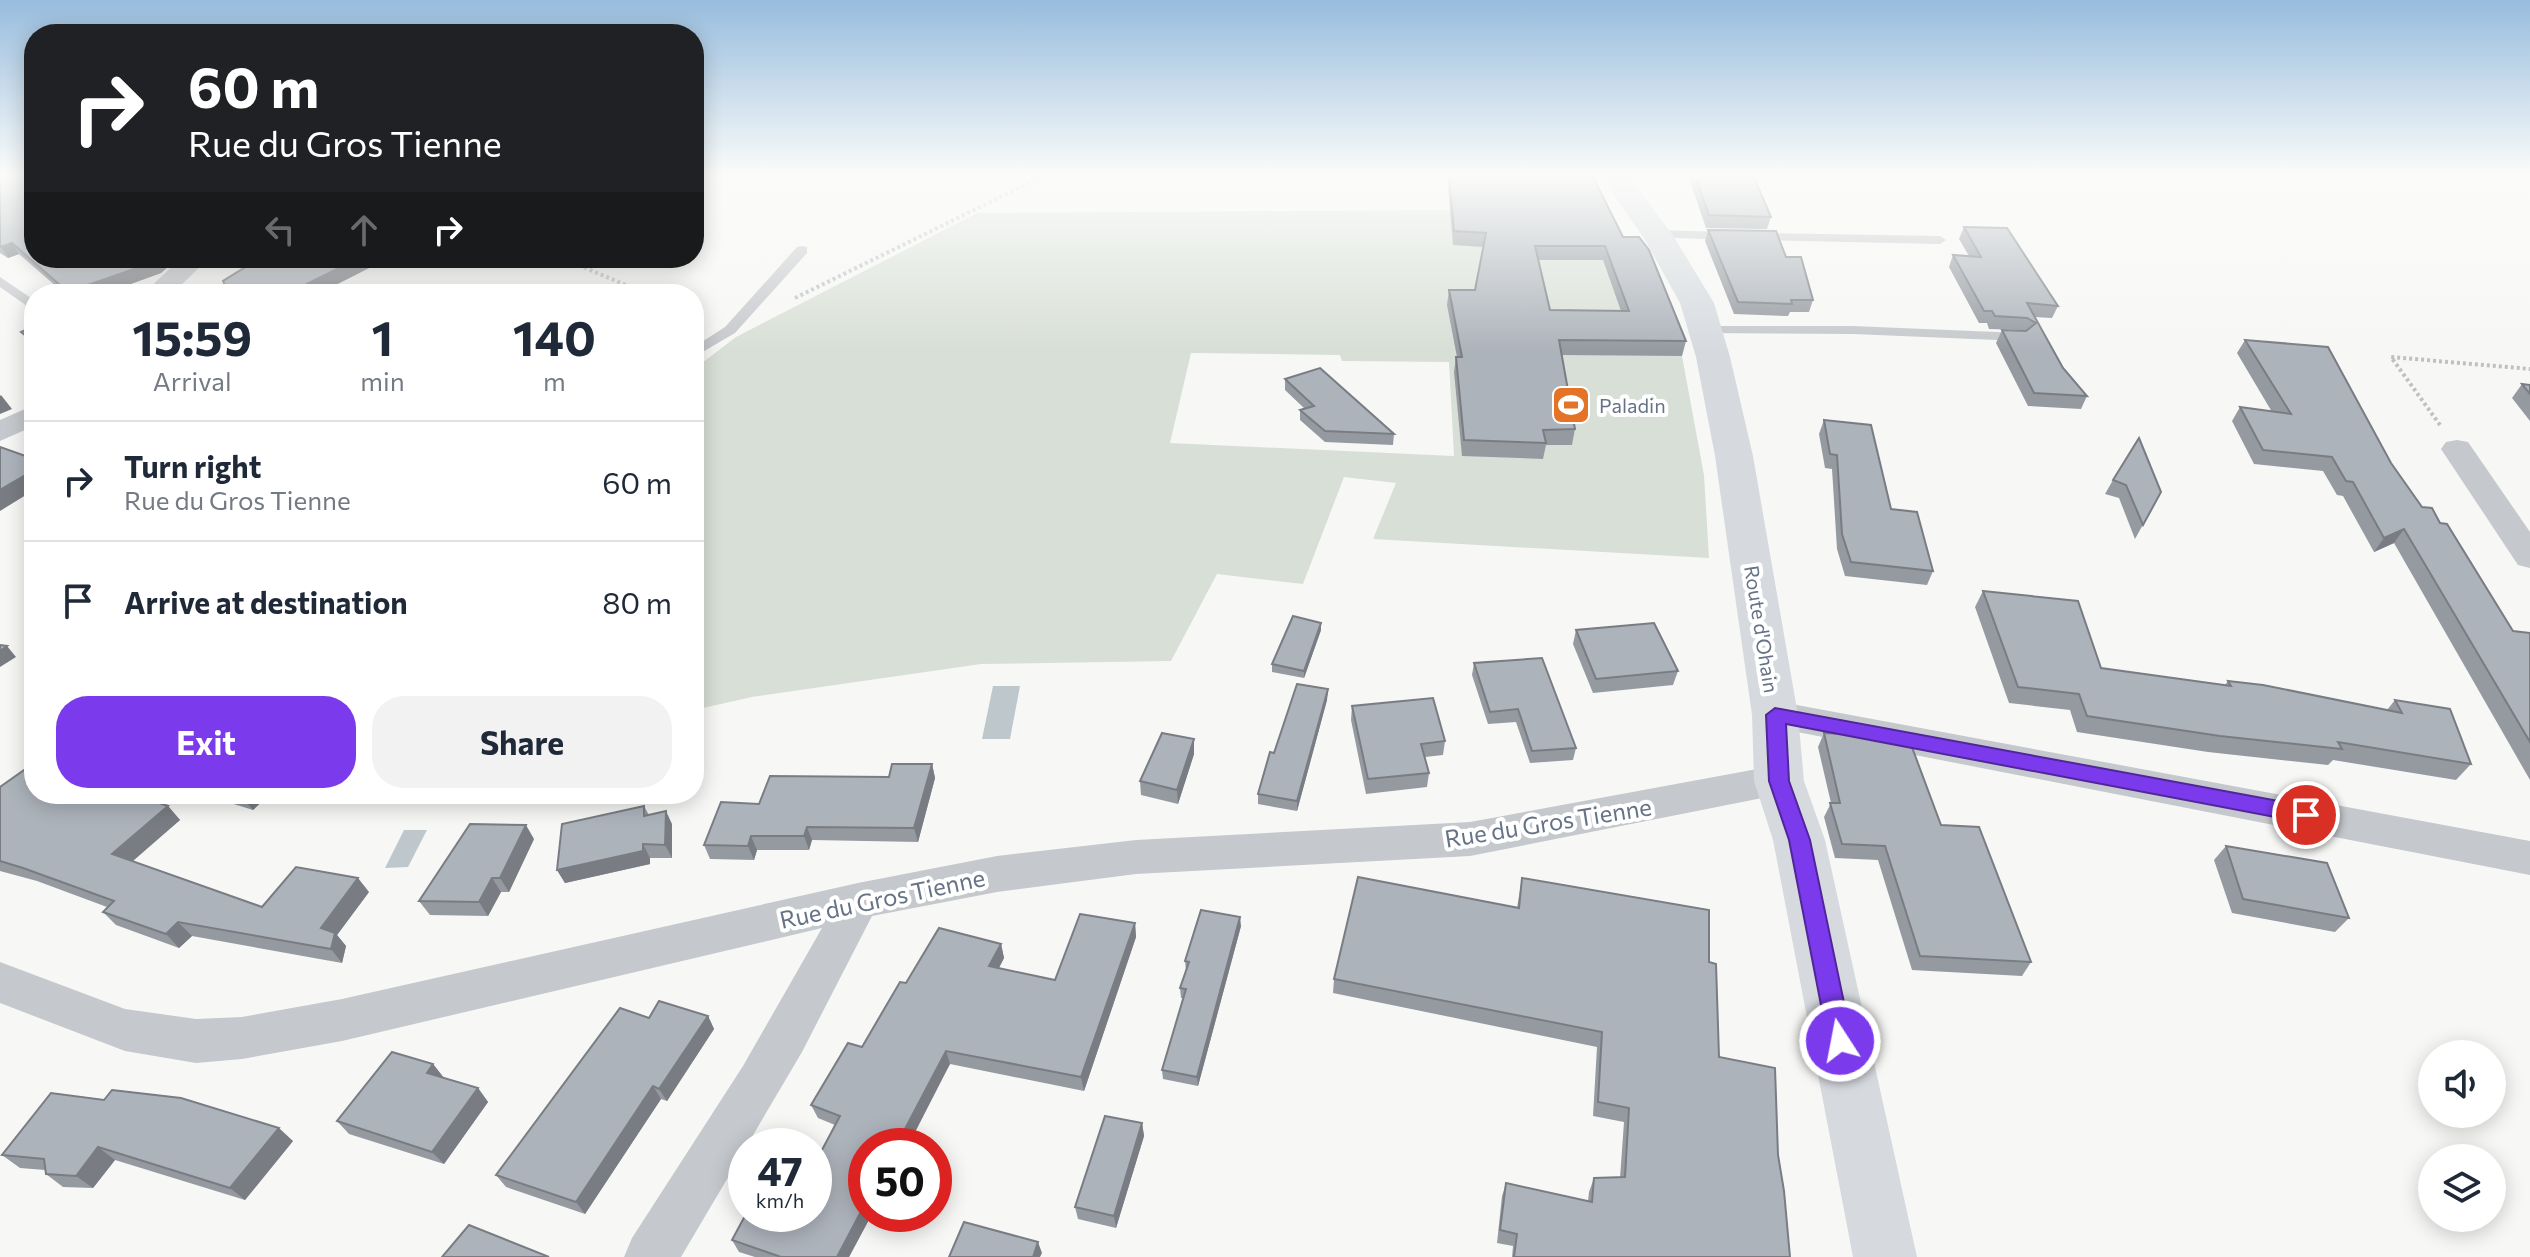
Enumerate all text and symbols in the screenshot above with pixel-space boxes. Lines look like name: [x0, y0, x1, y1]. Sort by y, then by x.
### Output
text: 60 m: [188, 51, 319, 120]
icon: right: [56, 56, 160, 160]
text: Rue du Gros Tienne: [188, 120, 502, 164]
icon: left: [258, 208, 302, 252]
icon: ahead: [342, 208, 386, 252]
icon: right: [426, 208, 470, 252]
text: 15:59: [132, 307, 252, 366]
text: 1: [372, 307, 393, 366]
text: 140: [513, 307, 596, 366]
text: Arrival: [153, 365, 232, 396]
text: min: [360, 365, 405, 396]
text: m: [543, 365, 566, 396]
sports icon: Paladin: [1550, 384, 1592, 426]
place label: Paladin: [1599, 393, 1666, 417]
text: Turn right: [124, 447, 261, 484]
icon: right: [56, 459, 100, 503]
text: 60 m: [602, 463, 672, 500]
text: Rue du Gros Tienne: [124, 484, 351, 515]
street label: Route d'Ohain: [1740, 564, 1784, 694]
icon: arrive: [56, 579, 100, 623]
text: Arrive at destination: [124, 583, 408, 620]
text: 80 m: [602, 583, 672, 620]
button: Exit: [56, 696, 356, 788]
button: Share: [372, 696, 672, 788]
pin: [2272, 781, 2340, 849]
street label: Rue du Gros Tienne: [1442, 791, 1654, 853]
icon: arrive: [2284, 793, 2328, 837]
street label: Rue du Gros Tienne: [777, 862, 987, 934]
position arrow: [1798, 999, 1882, 1083]
map controls: [2418, 1040, 2506, 1232]
button: sound: [2418, 1040, 2506, 1128]
speed limit sign: 50: [848, 1128, 952, 1232]
button: layers: [2418, 1144, 2506, 1232]
text: 47: [757, 1145, 803, 1194]
text: km/h: [756, 1188, 804, 1212]

